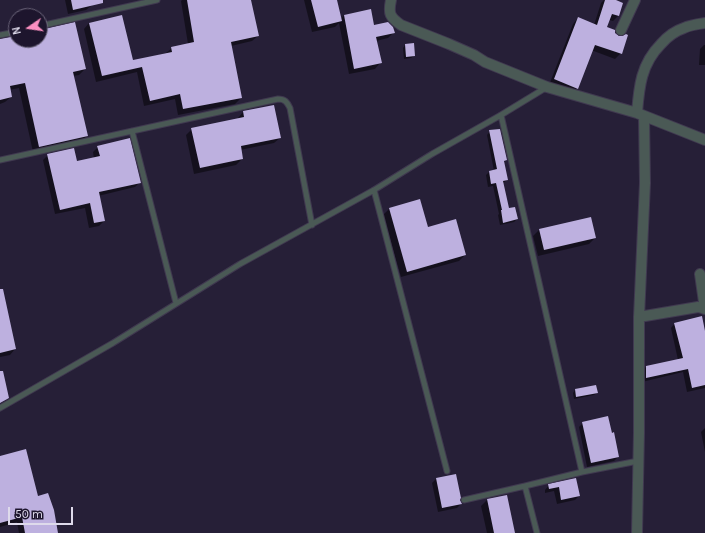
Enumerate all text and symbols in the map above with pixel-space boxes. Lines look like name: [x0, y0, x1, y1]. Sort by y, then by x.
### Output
north arrow: [8, 8, 48, 48]
text: N: [10, 25, 24, 36]
scale bar: [10, 499, 75, 525]
text: 50 m: [15, 507, 43, 521]

